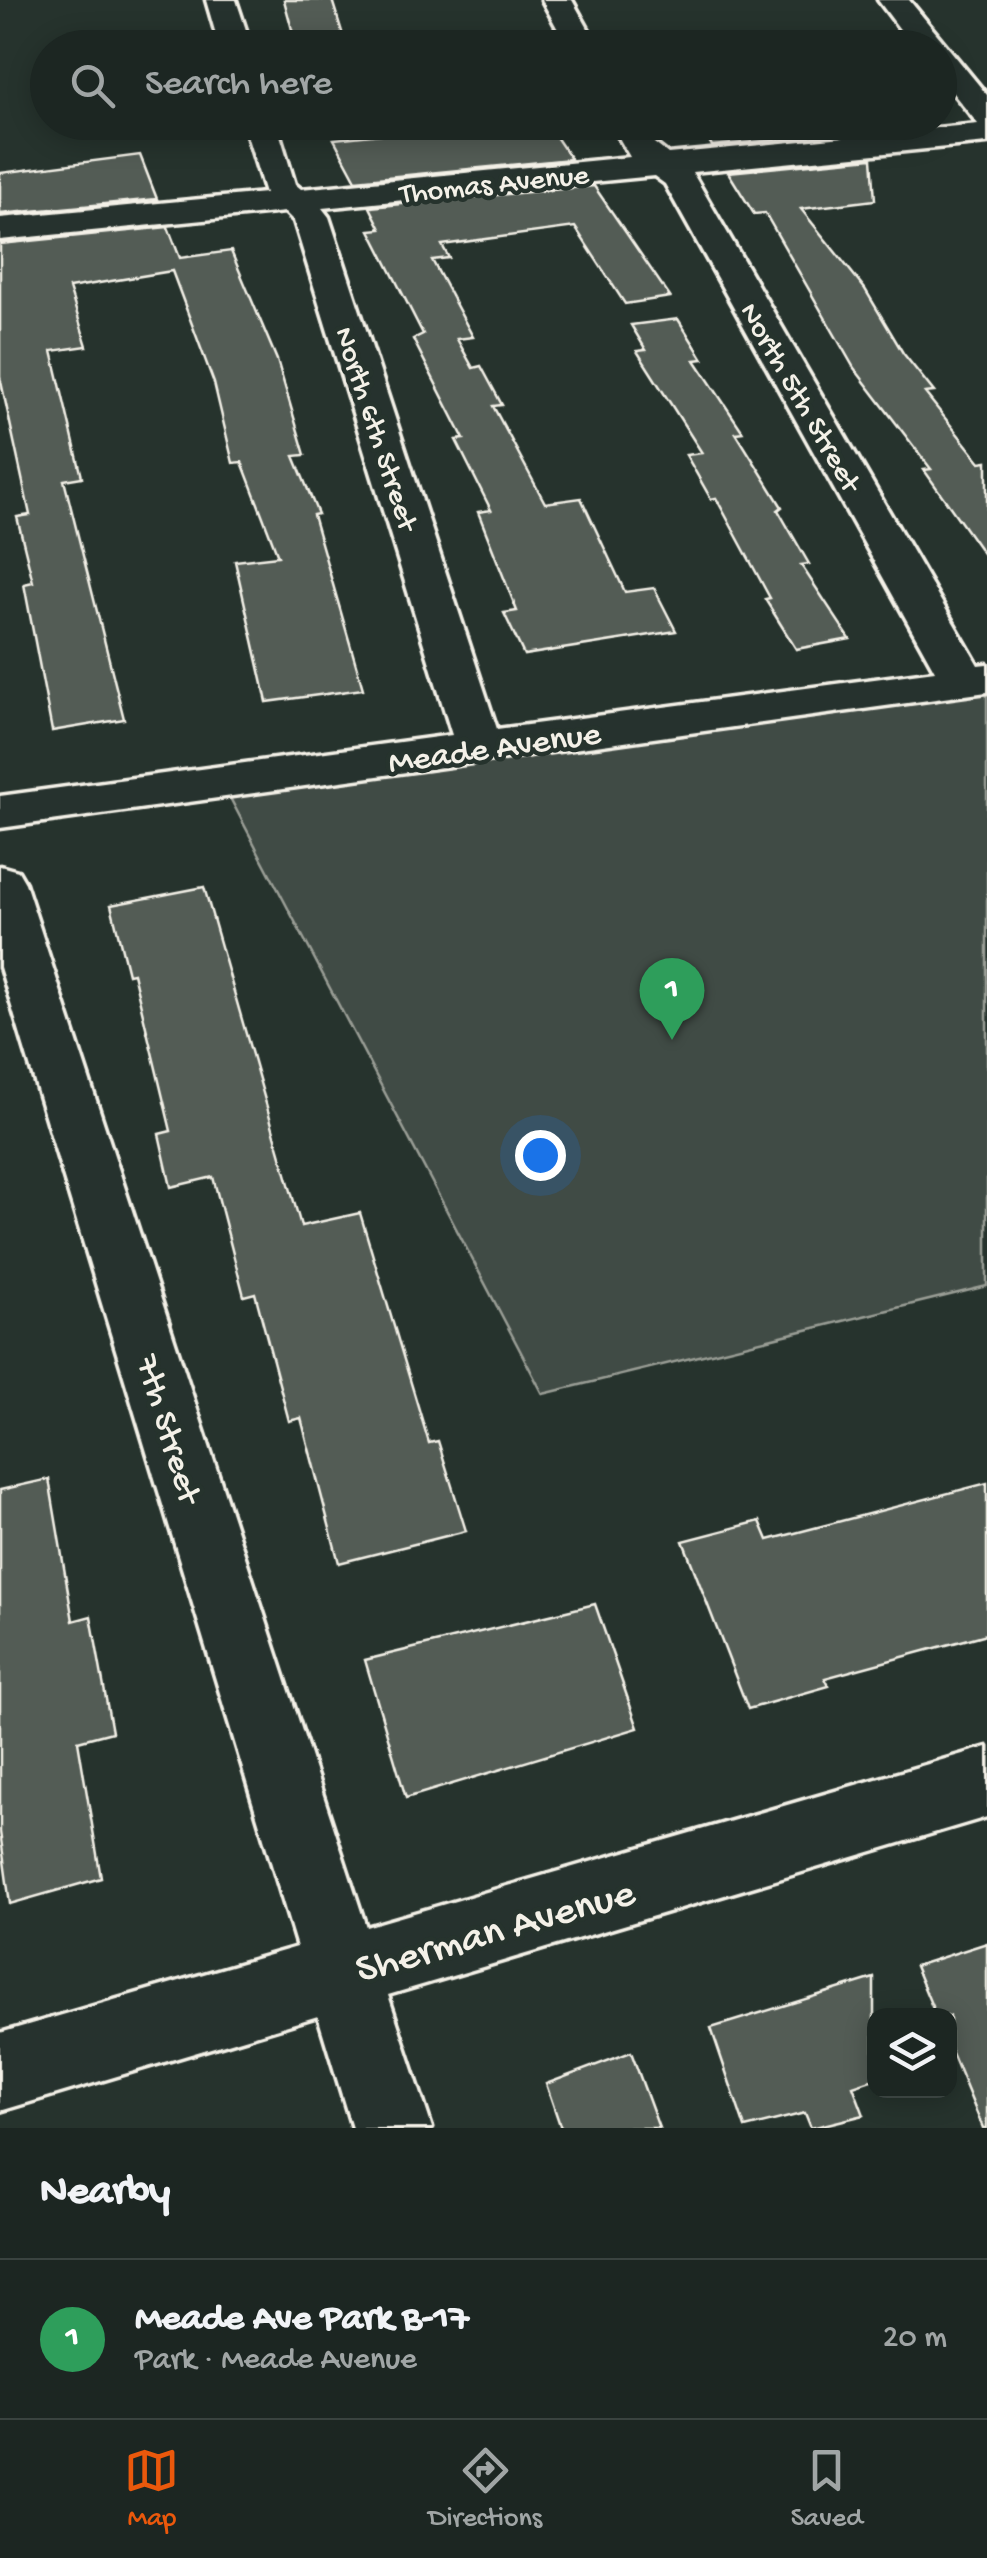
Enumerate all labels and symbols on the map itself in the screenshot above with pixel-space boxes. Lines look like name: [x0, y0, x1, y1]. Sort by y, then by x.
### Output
street label: Thomas Avenue: [396, 159, 591, 214]
street label: North 5th Street: [730, 297, 868, 501]
street label: North 6th Street: [324, 323, 424, 538]
street label: Meade Avenue: [386, 715, 604, 786]
pin: 1: [640, 958, 704, 1040]
your location: [515, 1130, 566, 1181]
street label: 7th Street: [123, 1350, 208, 1511]
street label: Sherman Avenue: [351, 1871, 642, 1997]

